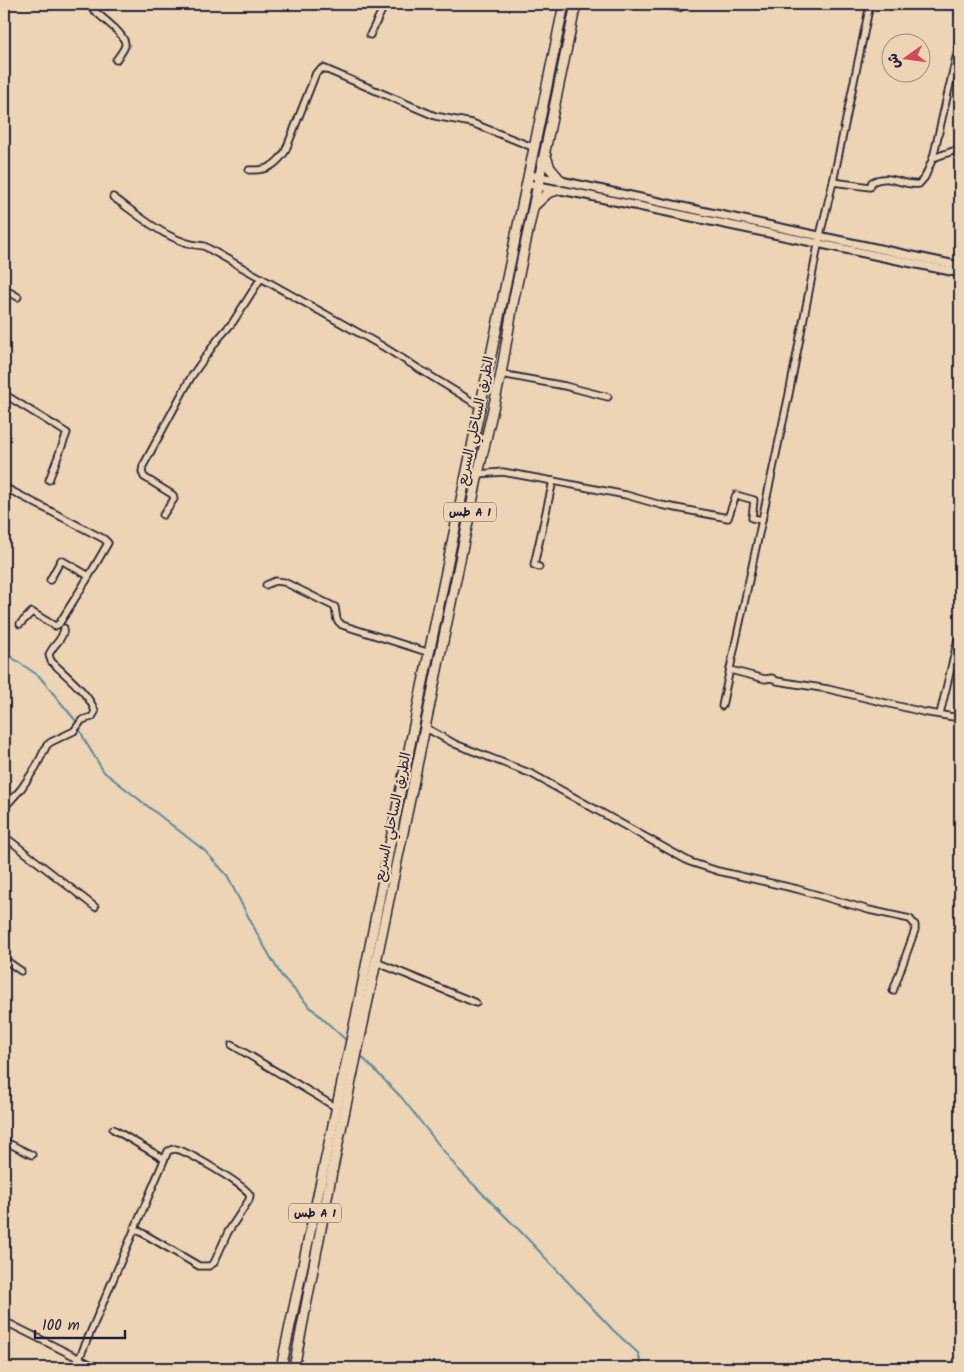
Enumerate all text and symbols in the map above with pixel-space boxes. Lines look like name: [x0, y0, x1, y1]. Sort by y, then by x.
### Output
north arrow: [882, 32, 932, 82]
text: ش: [882, 51, 907, 71]
street label: الطريق الساحلي السريع: [452, 354, 501, 488]
road number: طس A 1: [444, 502, 496, 522]
street label: الطريق الساحلي السريع: [369, 750, 418, 884]
road number: طس A 1: [289, 1204, 341, 1222]
scale bar: [35, 1307, 125, 1339]
text: 100 m: [42, 1314, 80, 1338]

